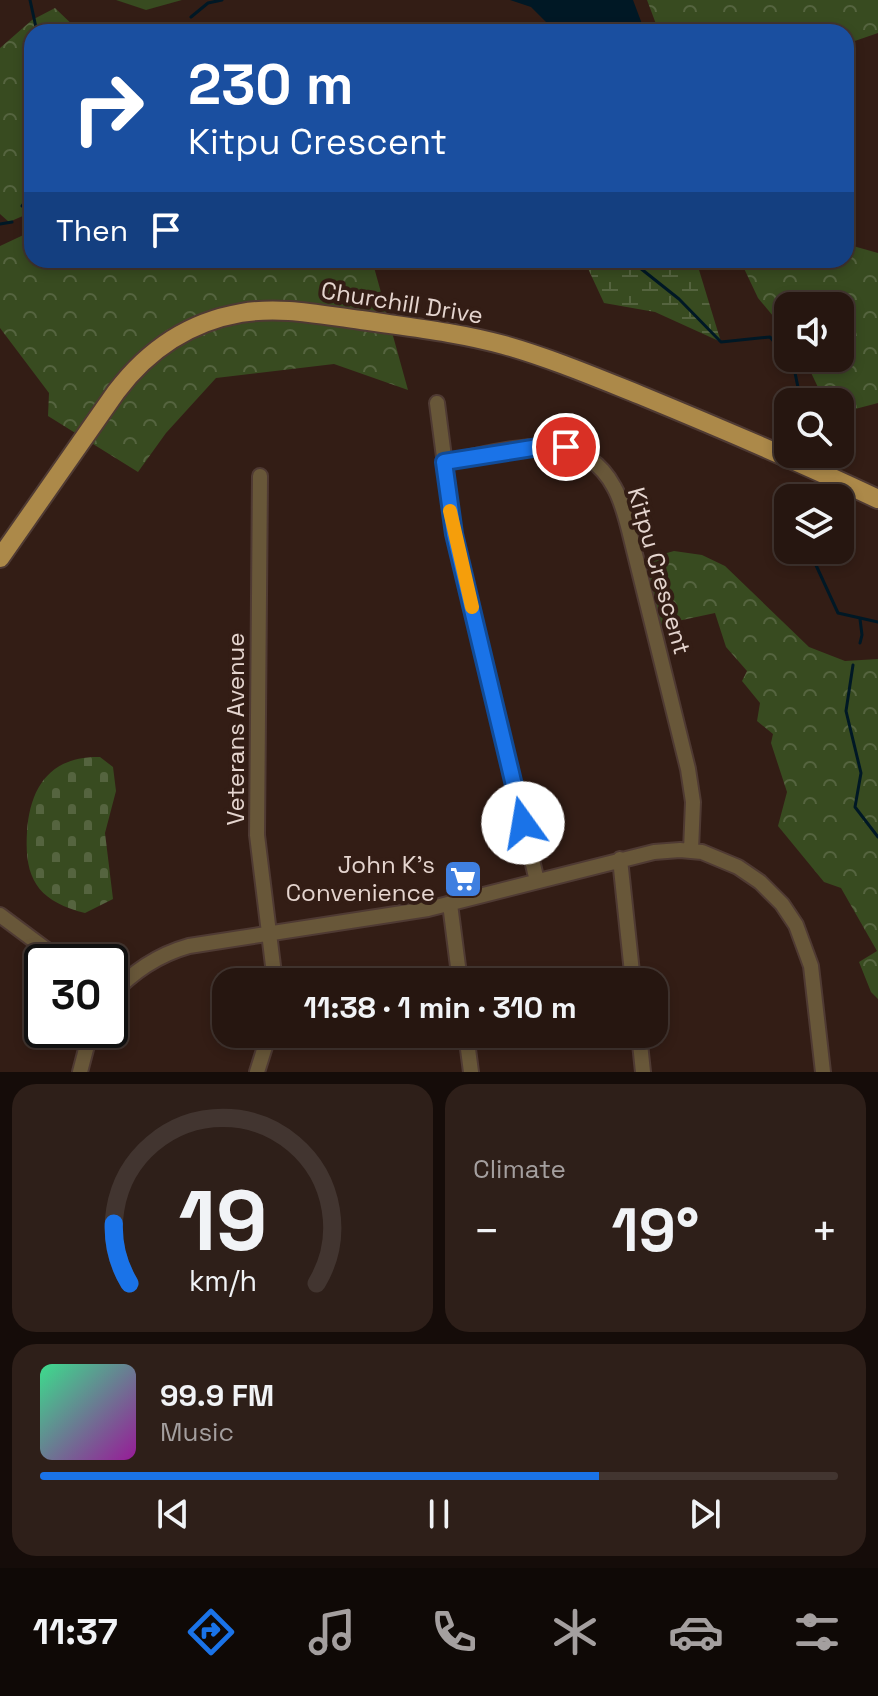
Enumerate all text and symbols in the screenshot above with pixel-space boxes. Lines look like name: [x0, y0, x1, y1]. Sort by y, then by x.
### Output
text: 230 m: [188, 49, 354, 120]
icon: right: [56, 56, 160, 160]
text: Kitpu Crescent: [188, 119, 447, 165]
icon: arrive: [144, 208, 188, 252]
text: Then: [56, 211, 128, 250]
street label: Churchill Drive: [319, 274, 485, 331]
map controls: [774, 292, 854, 564]
button: sound: [774, 292, 854, 372]
button: search: [774, 388, 854, 468]
pin: [532, 413, 600, 481]
icon: arrive: [544, 425, 588, 469]
street label: Kitpu Crescent: [621, 484, 698, 658]
button: layers: [774, 484, 854, 564]
street label: Veterans Avenue: [220, 633, 251, 825]
position arrow: [481, 781, 565, 865]
place label: John K's Convenience: [286, 849, 435, 908]
supermarket icon: John K's Convenience: [442, 858, 484, 900]
speed limit sign: 30: [24, 944, 128, 1048]
text: 11:38 · 1 min · 310 m: [303, 988, 577, 1027]
text: Climate: [473, 1152, 566, 1186]
text: 19: [178, 1168, 267, 1274]
text: 19°: [612, 1192, 699, 1269]
text: −: [473, 1203, 500, 1259]
text: +: [811, 1203, 838, 1259]
text: km/h: [188, 1263, 257, 1299]
text: 99.9 FM: [160, 1376, 274, 1415]
text: Music: [160, 1415, 234, 1449]
icon: previous: [151, 1492, 195, 1536]
icon: pause: [417, 1492, 461, 1536]
icon: next: [683, 1492, 727, 1536]
icon: directions: [183, 1604, 239, 1660]
icon: music: [304, 1604, 360, 1660]
icon: phone: [426, 1604, 482, 1660]
icon: climate: [547, 1604, 603, 1660]
icon: car: [668, 1604, 724, 1660]
icon: filters: [789, 1604, 845, 1660]
text: 11:37: [33, 1609, 118, 1655]

